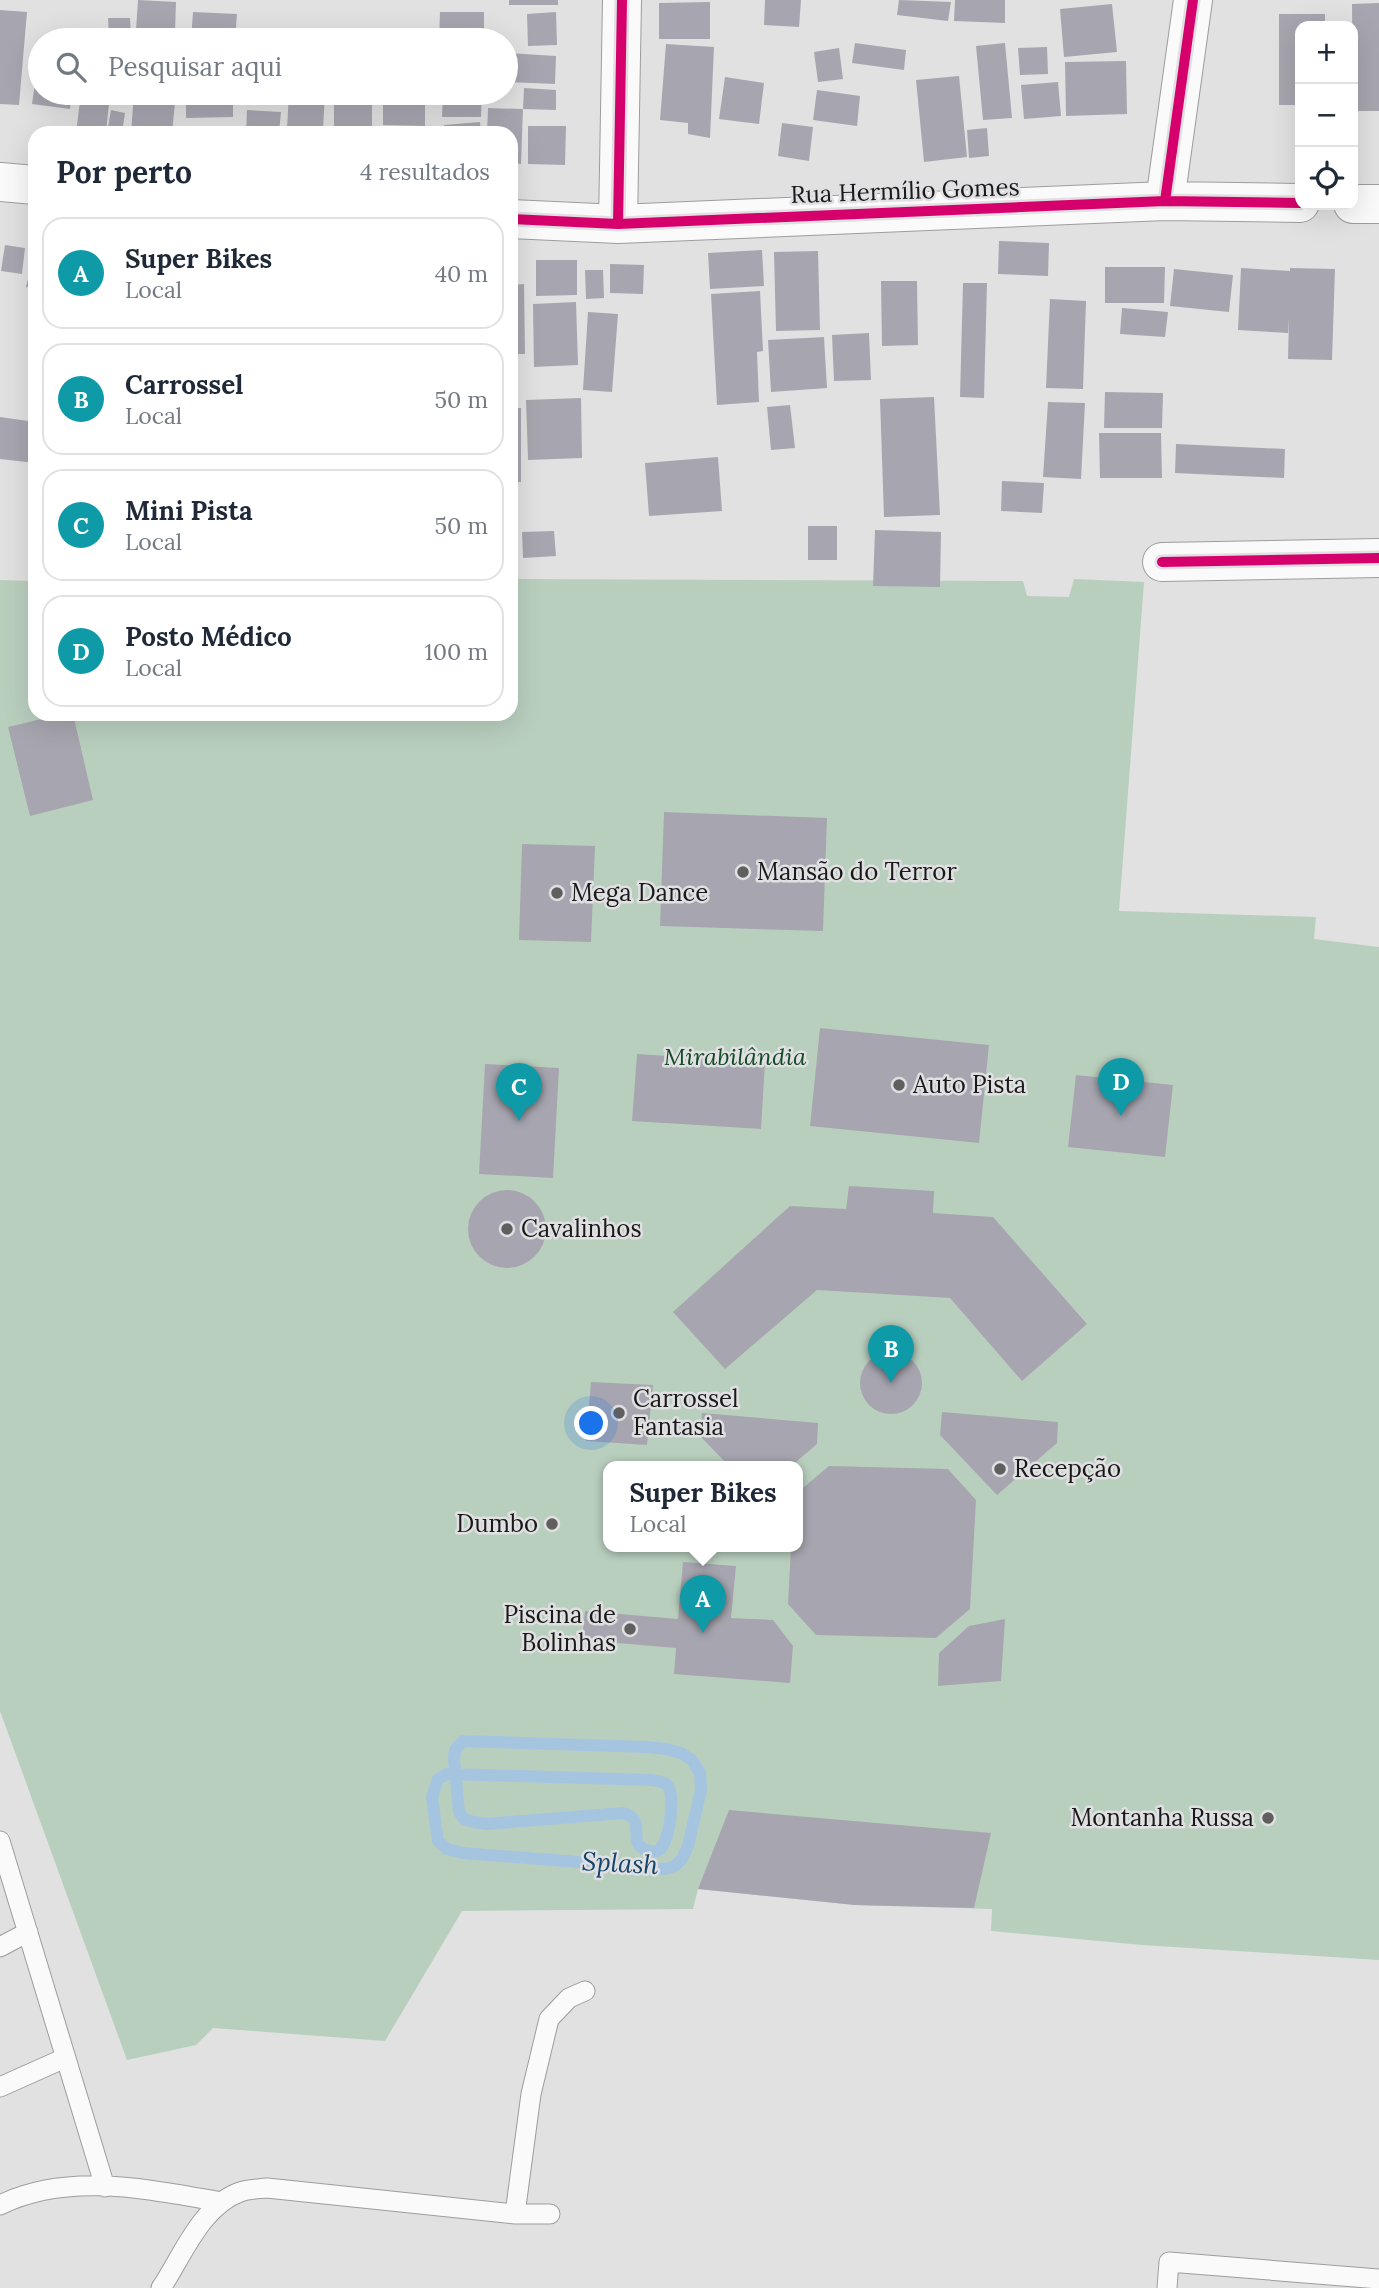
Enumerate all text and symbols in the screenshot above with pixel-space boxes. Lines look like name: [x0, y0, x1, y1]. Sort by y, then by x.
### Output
map controls: [1295, 21, 1358, 210]
button: +: [1295, 21, 1358, 84]
search box: [28, 28, 518, 105]
icon: search: [52, 48, 90, 86]
text: Pesquisar aqui: [108, 50, 282, 83]
button: −: [1295, 84, 1358, 147]
button: locate: [1295, 147, 1358, 210]
text: Por perto: [56, 153, 192, 191]
text: 4 resultados: [360, 157, 490, 186]
street label: Rua Hermílio Gomes: [790, 171, 1020, 210]
text: Super Bikes: [125, 242, 272, 275]
text: A: [73, 259, 89, 288]
text: 40 m: [435, 259, 488, 288]
text: Local: [125, 275, 182, 304]
text: Carrossel: [125, 368, 243, 401]
text: B: [73, 385, 89, 414]
text: 50 m: [435, 385, 488, 414]
text: Local: [125, 401, 182, 430]
text: Mini Pista: [125, 494, 253, 527]
text: C: [73, 511, 89, 540]
text: 50 m: [435, 511, 488, 540]
text: Local: [125, 527, 182, 556]
text: Posto Médico: [125, 620, 292, 653]
text: D: [72, 637, 90, 666]
text: 100 m: [424, 637, 488, 666]
text: Local: [125, 653, 182, 682]
place label: Mansão do Terror: [757, 856, 957, 887]
marker: Mansão do Terror: [735, 864, 751, 880]
place label: Mega Dance: [571, 877, 708, 908]
marker: Mega Dance: [549, 885, 565, 901]
park label: Mirabilândia: [664, 1041, 807, 1072]
pin: D: [1098, 1058, 1144, 1116]
pin: C: [496, 1063, 542, 1121]
place label: Auto Pista: [912, 1069, 1026, 1100]
marker: Auto Pista: [891, 1077, 907, 1093]
place label: Cavalinhos: [521, 1213, 642, 1244]
marker: Cavalinhos: [499, 1221, 515, 1237]
pin: B: [868, 1325, 914, 1383]
place label: Carrossel Fantasia: [633, 1383, 739, 1442]
marker: Carrossel Fantasia: [611, 1405, 627, 1421]
your location: [574, 1406, 608, 1440]
place label: Recepção: [1014, 1453, 1121, 1484]
popup: [603, 1461, 803, 1552]
marker: Recepção: [992, 1461, 1008, 1477]
text: Super Bikes: [629, 1476, 777, 1509]
place label: Dumbo: [456, 1508, 538, 1539]
text: Local: [629, 1509, 687, 1538]
marker: Dumbo: [544, 1516, 560, 1532]
pin: A: [680, 1575, 726, 1633]
place label: Piscina de Bolinhas: [503, 1599, 616, 1658]
marker: Piscina de Bolinhas: [622, 1621, 638, 1637]
place label: Montanha Russa: [1070, 1802, 1254, 1833]
marker: Montanha Russa: [1260, 1810, 1276, 1826]
water label: Splash: [581, 1844, 659, 1881]

